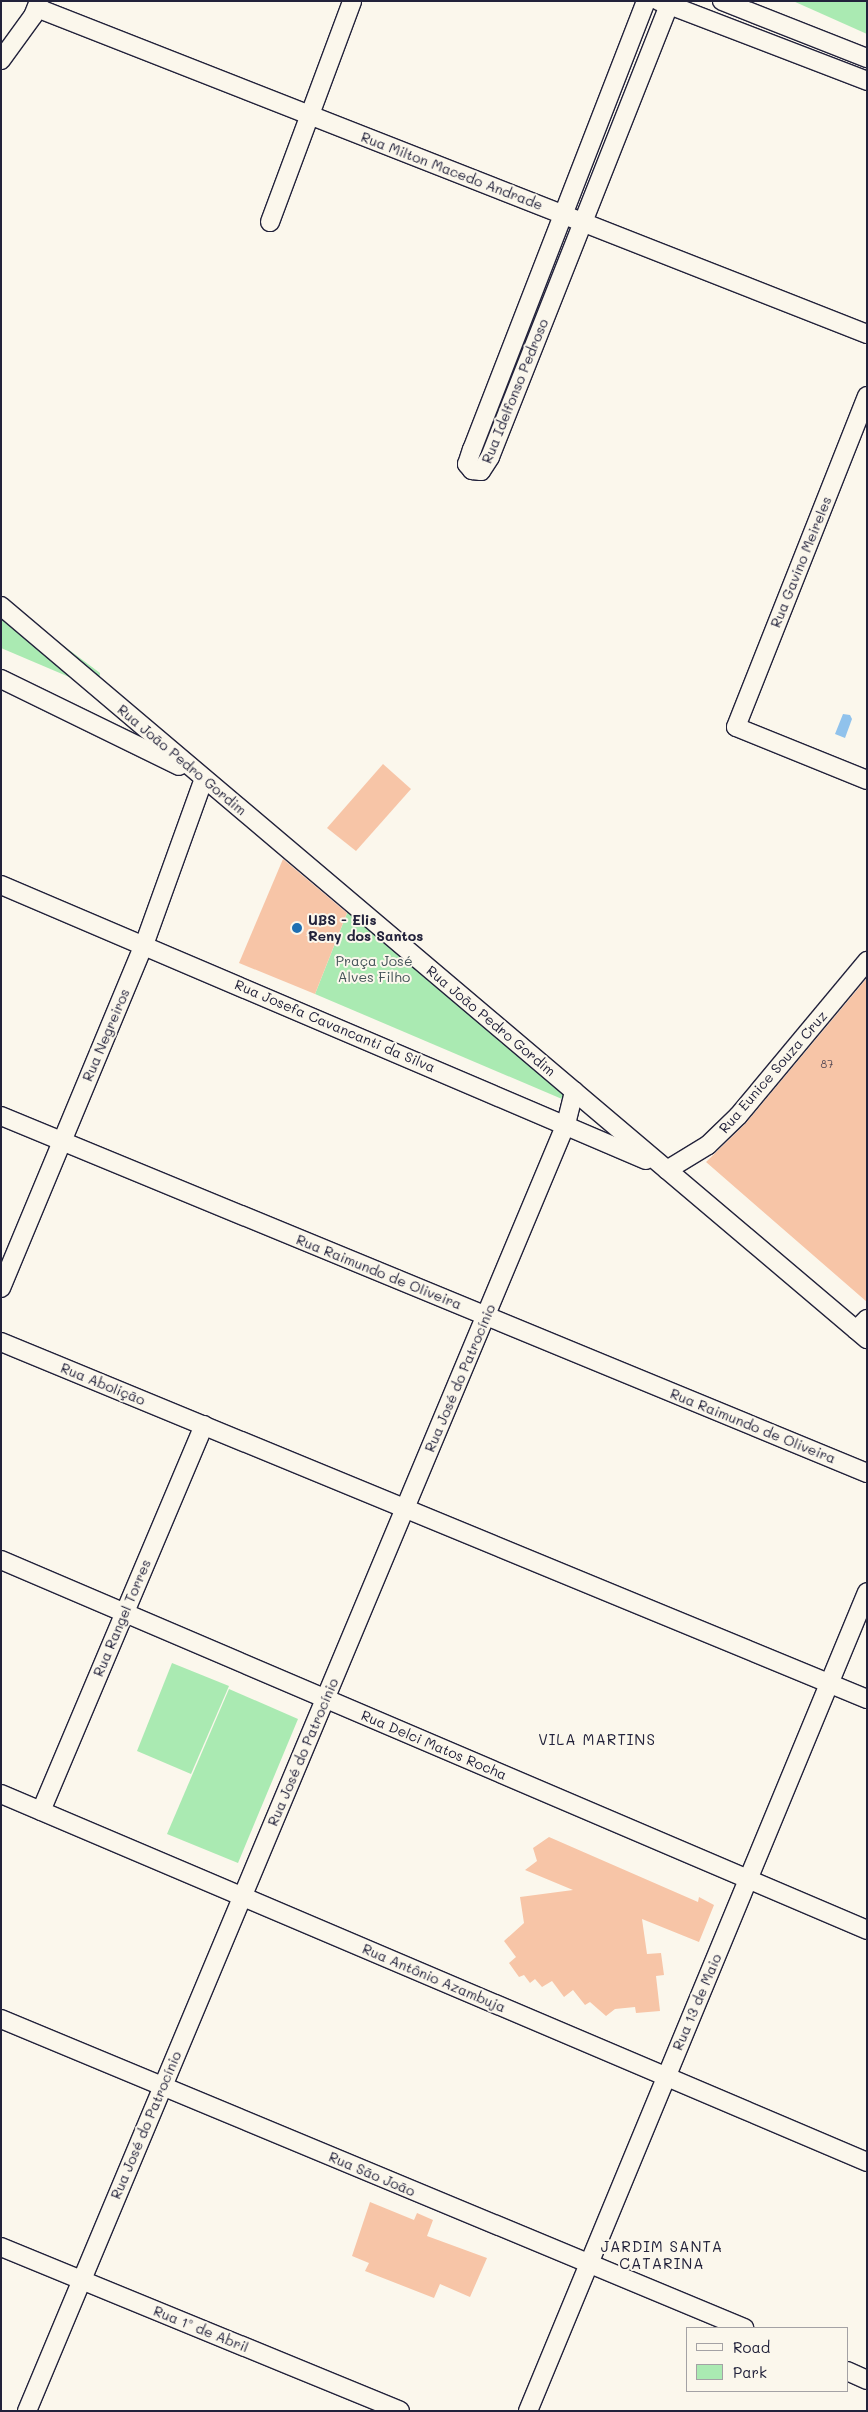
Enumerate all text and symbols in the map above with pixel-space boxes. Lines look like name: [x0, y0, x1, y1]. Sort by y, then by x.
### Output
street label: Rua Milton Macedo Andrade: [359, 128, 545, 214]
street label: Rua Idelfonso Pedroso: [478, 316, 552, 466]
street label: Rua Gavino Meireles: [767, 494, 835, 630]
street label: Rua João Pedro Gordim: [114, 701, 250, 819]
place label: UBS - Elis Reny dos Santos: [308, 912, 423, 944]
marker: UBS - Elis Reny dos Santos: [290, 921, 304, 935]
park label: Praça José Alves Filho: [335, 953, 413, 986]
street label: Rua João Pedro Gordim: [423, 962, 559, 1080]
street label: Rua Josefa Cavancanti da Silva: [232, 976, 438, 1076]
street label: Rua Negreiros: [79, 986, 133, 1084]
street label: Rua Eunice Souza Cruz: [715, 1008, 831, 1136]
house number: 87: [821, 1057, 833, 1071]
street label: Rua Raimundo de Oliveira: [294, 1231, 464, 1313]
street label: Rua José do Patrocínio: [421, 1301, 499, 1455]
street label: Rua Abolição: [58, 1359, 148, 1409]
street label: Rua Raimundo de Oliveira: [668, 1385, 838, 1467]
street label: Rua Rangel Torres: [90, 1557, 154, 1679]
street label: Rua José do Patrocínio: [264, 1675, 342, 1829]
street label: Rua Delci Matos Rocha: [359, 1707, 509, 1783]
district label: VILA MARTINS: [537, 1731, 657, 1749]
street label: Rua Antônio Azambuja: [360, 1940, 508, 2016]
street label: Rua 13 de Maio: [669, 1951, 725, 2053]
street label: Rua José do Patrocínio: [107, 2048, 185, 2202]
street label: Rua São João: [326, 2148, 418, 2200]
district label: JARDIM SANTA CATARINA: [599, 2237, 725, 2272]
street label: Rua 1º de Abril: [151, 2302, 251, 2356]
legend: [686, 2327, 848, 2392]
text: Road: [733, 2337, 770, 2357]
text: Park: [733, 2362, 767, 2382]

